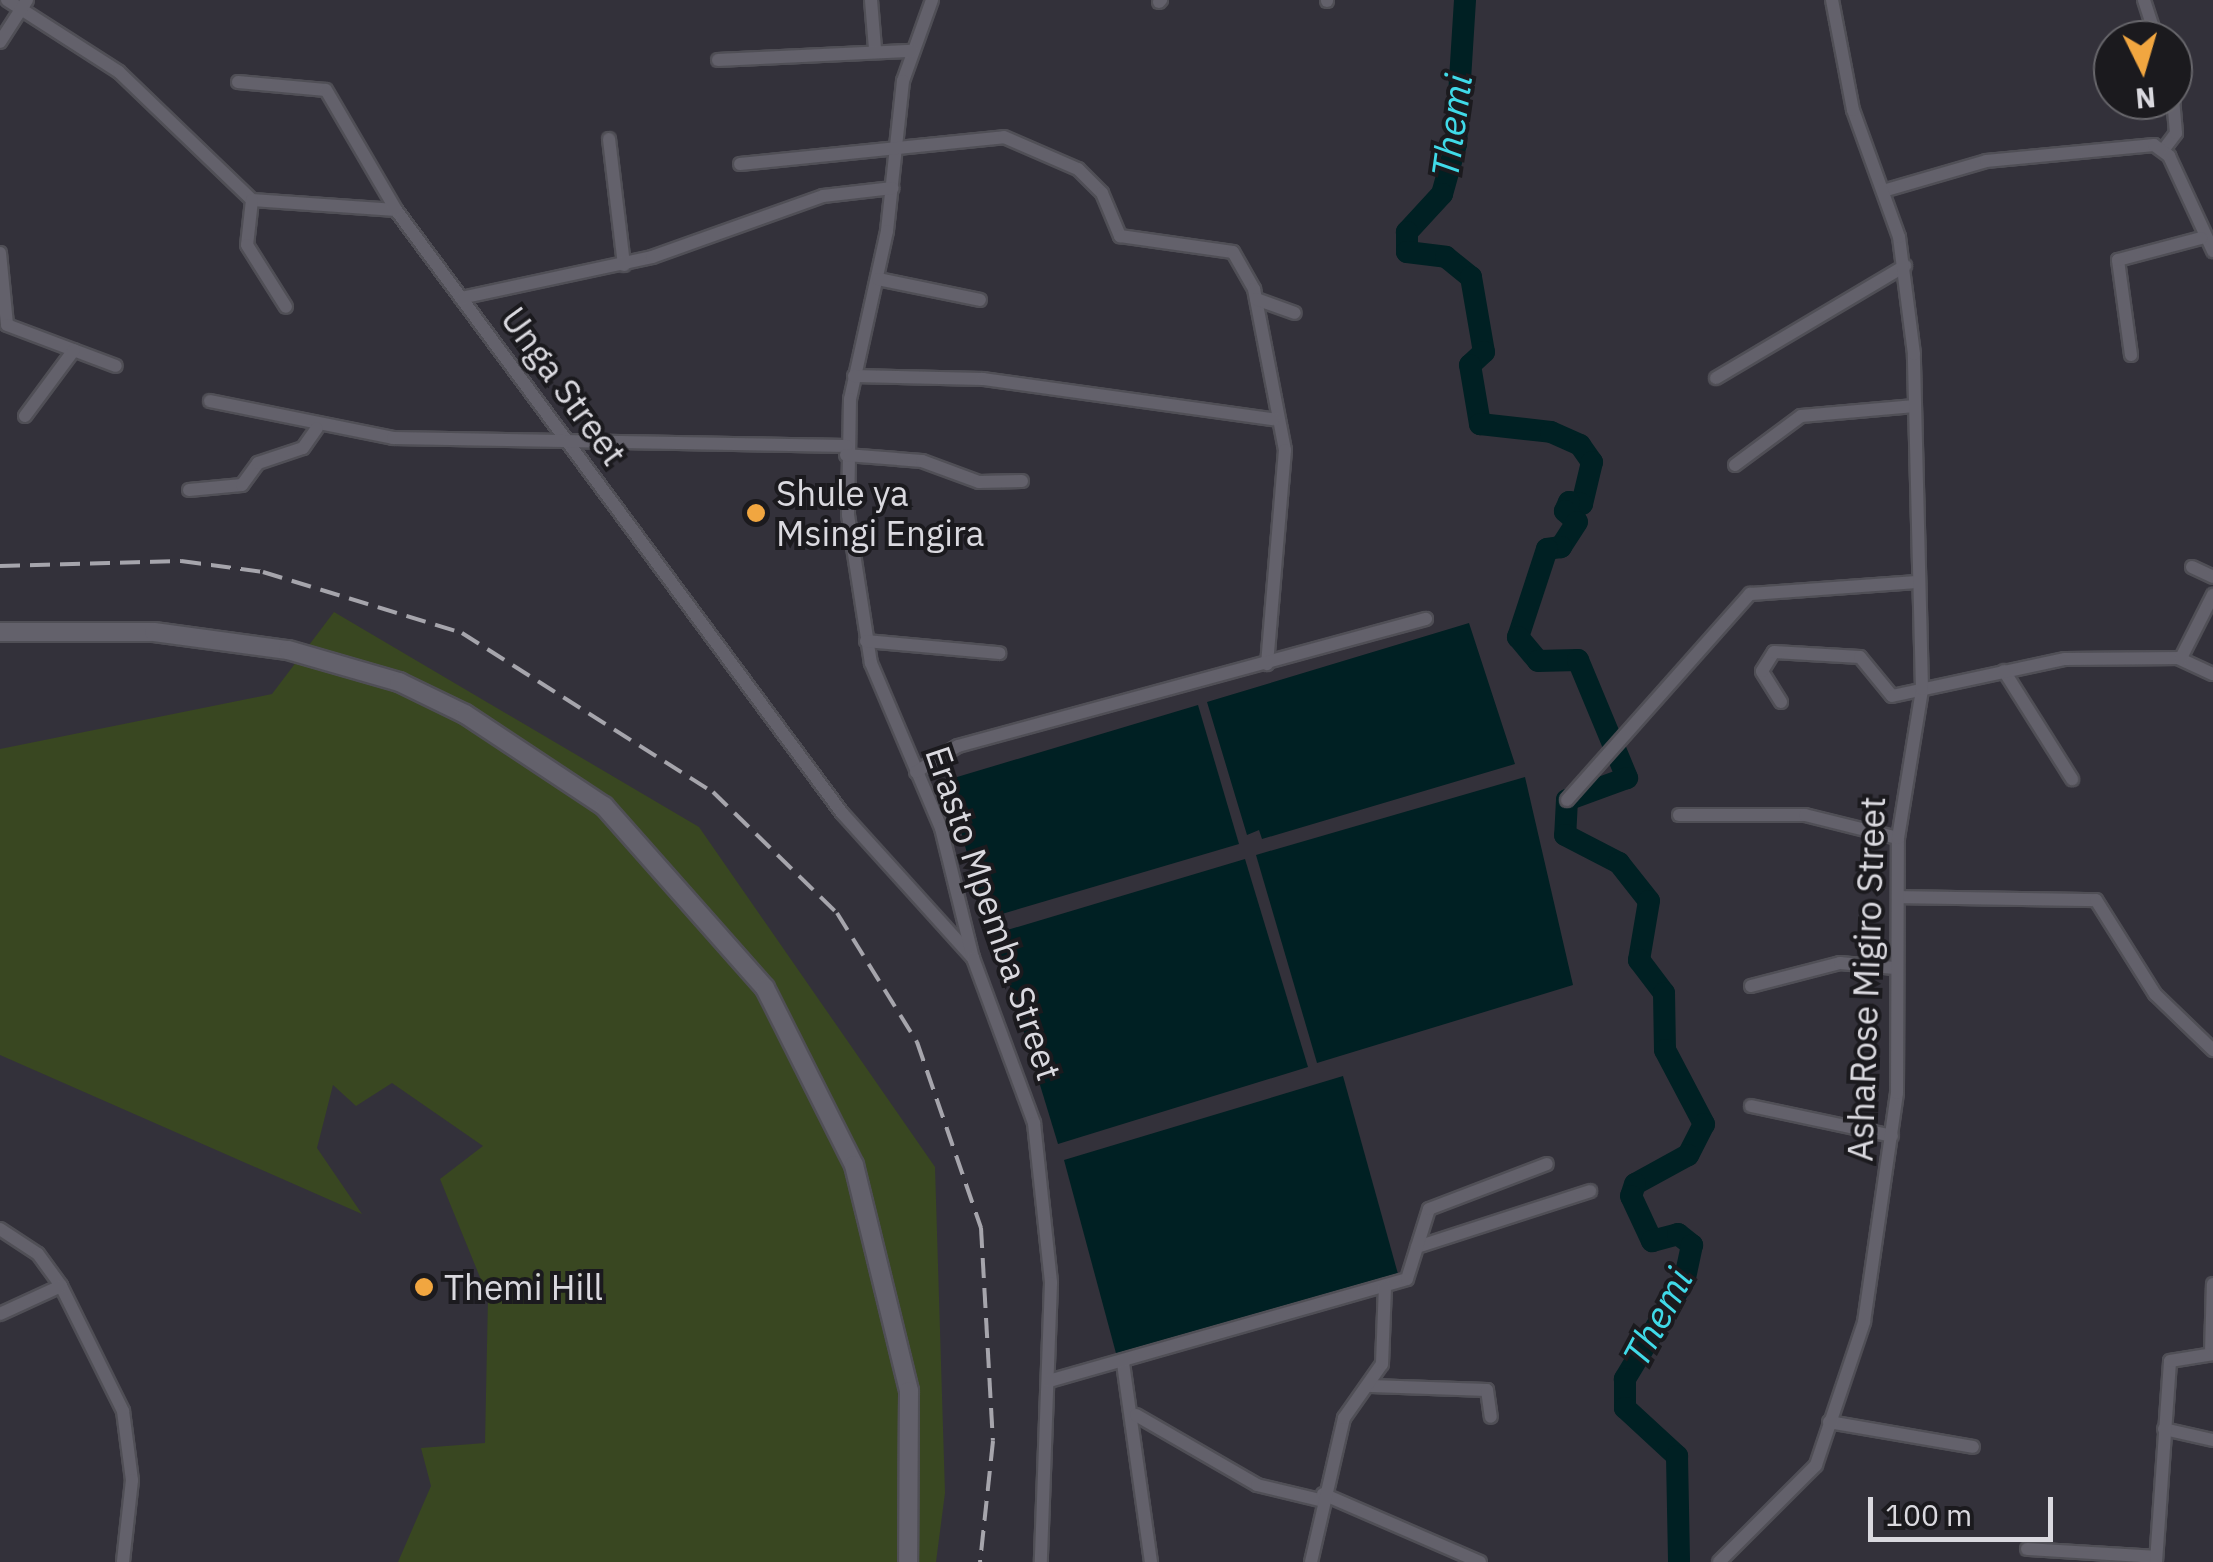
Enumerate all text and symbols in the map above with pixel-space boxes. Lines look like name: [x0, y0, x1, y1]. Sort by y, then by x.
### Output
north arrow: [2093, 20, 2193, 120]
water label: Themi: [1421, 71, 1481, 181]
text: N: [2134, 79, 2157, 118]
street label: Unga Street: [493, 299, 635, 473]
place label: Shule ya Msingi Engira: [776, 472, 984, 554]
marker: Shule ya Msingi Engira: [745, 502, 767, 524]
street label: Erasto Mpemba Street: [917, 741, 1071, 1085]
street label: AshaRose Migiro Street: [1839, 796, 1893, 1162]
water label: Themi: [1612, 1260, 1702, 1374]
place label: Themi Hill: [444, 1266, 603, 1308]
marker: Themi Hill: [413, 1276, 435, 1298]
scale bar: [1873, 1477, 2058, 1539]
text: 100 m: [1885, 1495, 1972, 1534]

